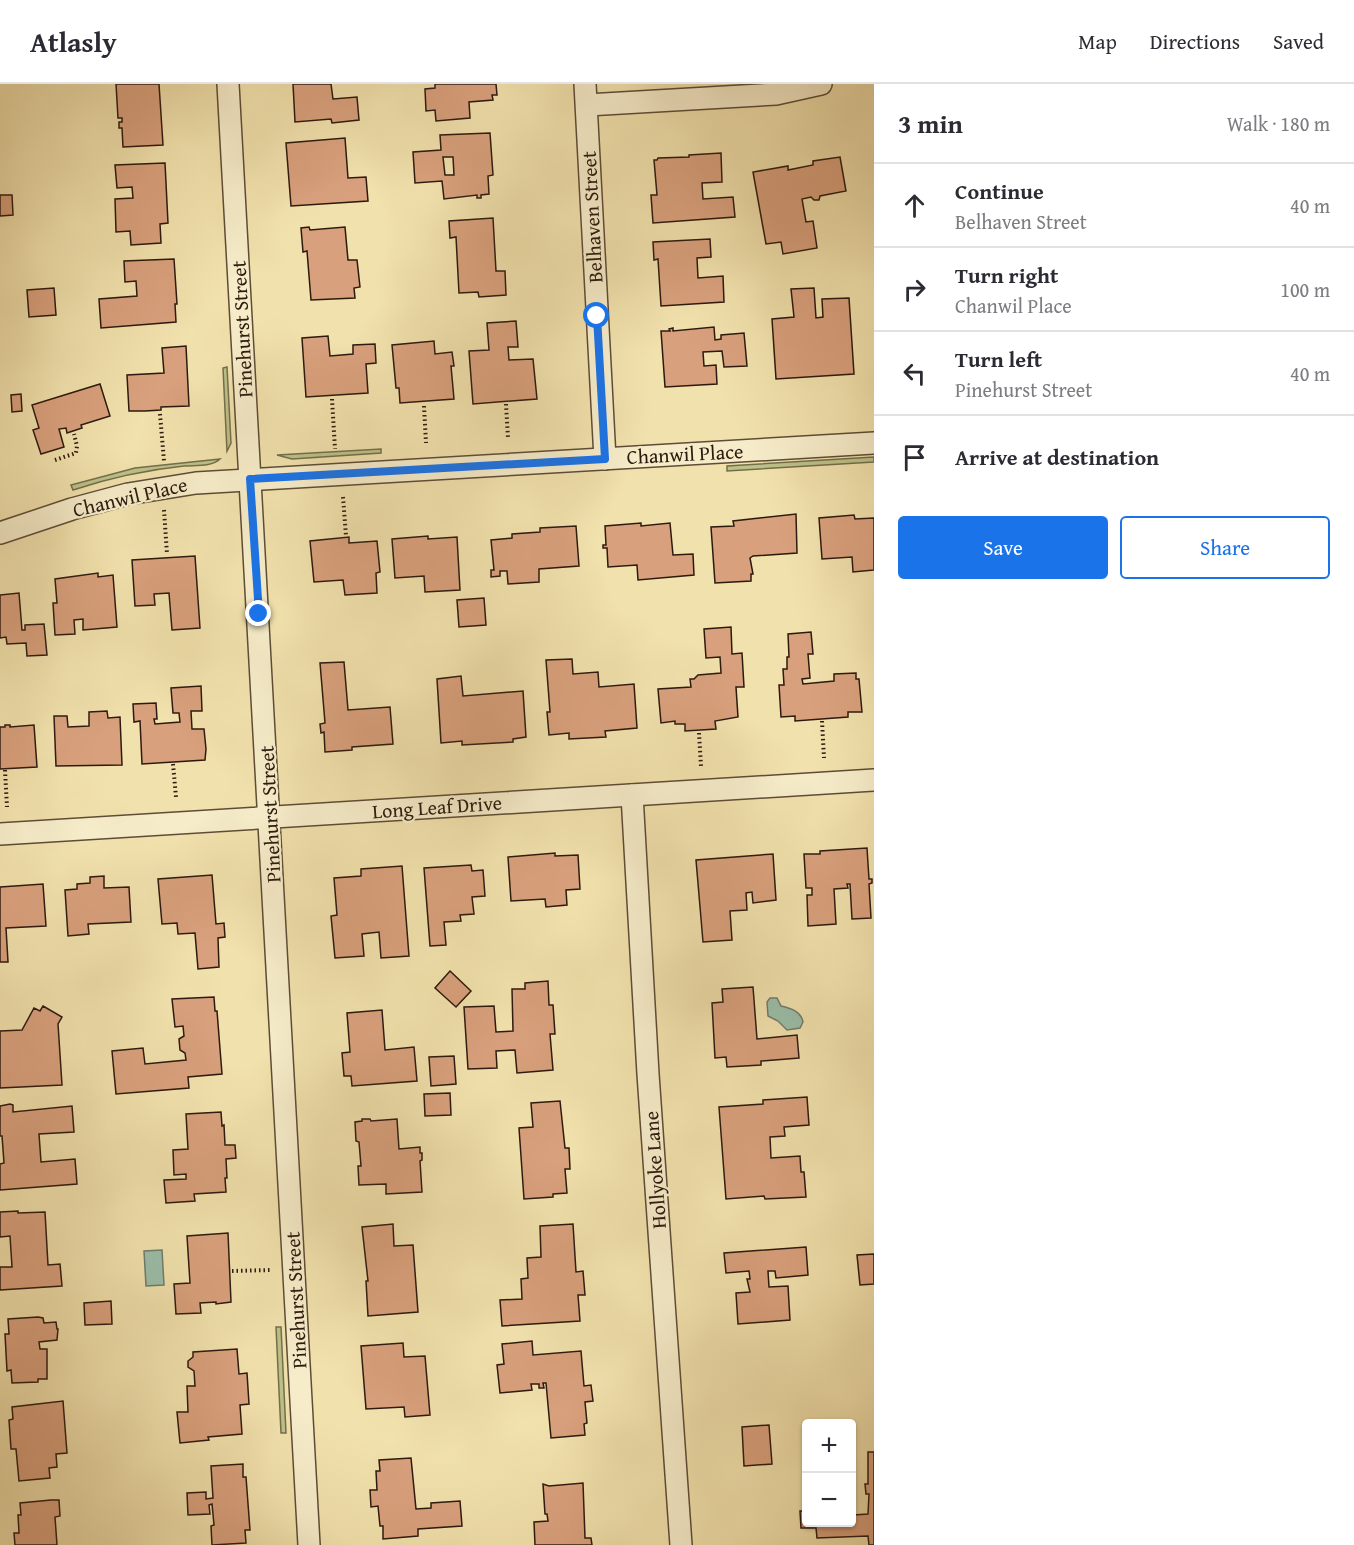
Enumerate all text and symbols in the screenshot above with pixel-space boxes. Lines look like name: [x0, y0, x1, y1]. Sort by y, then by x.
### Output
text: Atlasly: [30, 21, 117, 62]
text: Map: [1078, 26, 1117, 57]
text: Directions: [1150, 26, 1240, 57]
text: Saved: [1273, 26, 1324, 57]
text: 3 min: [898, 104, 963, 143]
text: Walk · 180 m: [1227, 109, 1330, 138]
street label: Belhaven Street: [574, 150, 609, 284]
text: Continue: [955, 175, 1044, 207]
icon: ahead: [898, 189, 931, 222]
text: 40 m: [1290, 191, 1330, 220]
text: Belhaven Street: [955, 207, 1087, 236]
text: Turn right: [955, 259, 1058, 291]
street label: Pinehurst Street: [223, 260, 260, 398]
icon: right: [898, 273, 931, 306]
text: 100 m: [1280, 275, 1330, 304]
text: Chanwil Place: [955, 291, 1072, 320]
route start: [583, 302, 609, 328]
text: Turn left: [955, 343, 1042, 375]
icon: left: [898, 357, 931, 390]
text: 40 m: [1290, 359, 1330, 388]
text: Pinehurst Street: [955, 375, 1092, 404]
street label: Chanwil Place: [626, 436, 744, 471]
icon: arrive: [898, 441, 931, 474]
text: Arrive at destination: [955, 441, 1159, 473]
street label: Chanwil Place: [70, 469, 190, 524]
button: Save: [898, 516, 1108, 579]
button: Share: [1120, 516, 1330, 579]
route end: [245, 600, 271, 626]
street label: Pinehurst Street: [251, 745, 288, 883]
street label: Long Leaf Drive: [371, 788, 503, 825]
street label: Hollyoke Lane: [636, 1110, 673, 1230]
street label: Pinehurst Street: [277, 1231, 314, 1369]
map controls: [802, 1419, 856, 1527]
button: +: [802, 1419, 856, 1473]
button: −: [802, 1473, 856, 1527]

